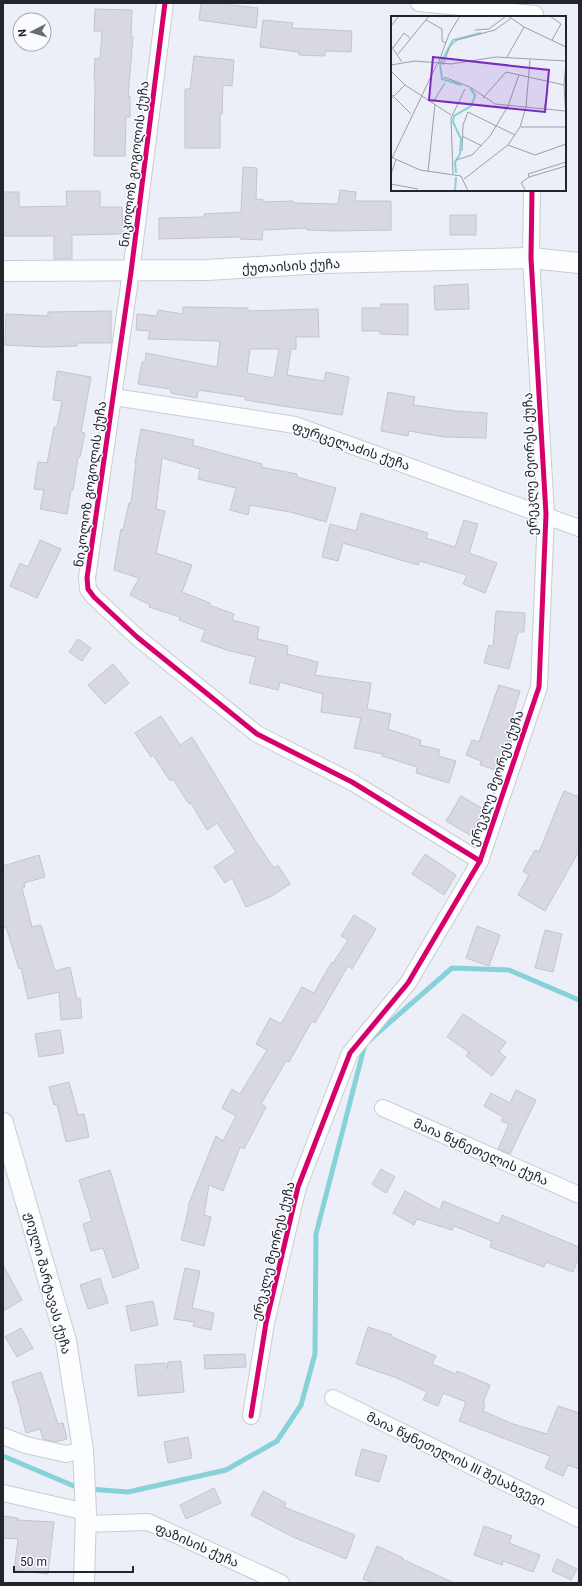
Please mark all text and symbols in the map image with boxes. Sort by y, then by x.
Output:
north arrow [12,12,52,52]
inset map [391,16,566,191]
text: N [16,28,29,38]
street label: ნიკოლოზ გოგოლის ქუჩა [116,80,153,248]
street label: ქუთაისის ქუჩა [242,256,340,276]
street label: ერეკლე მეორეს ქუჩა [520,392,541,536]
street label: ნიკოლოზ გოგოლის ქუჩა [71,400,110,568]
street label: ფურცელაძის ქუჩა [290,419,412,474]
street label: ერეკლე მეორეს ქუჩა [466,708,527,848]
street label: მაია წყნეთელის ქუჩა [411,1115,551,1189]
street label: ერეკლე მეორეს ქუჩა [248,1180,299,1322]
street label: ჟიული შარტავას ქუჩა [21,1210,74,1356]
street label: მაია წყნეთელის III შესახვევი [364,1409,548,1510]
street label: ფაზისის ქუჩა [153,1520,241,1570]
scale bar [14,1548,133,1574]
text: 50 m [20,1555,47,1569]

